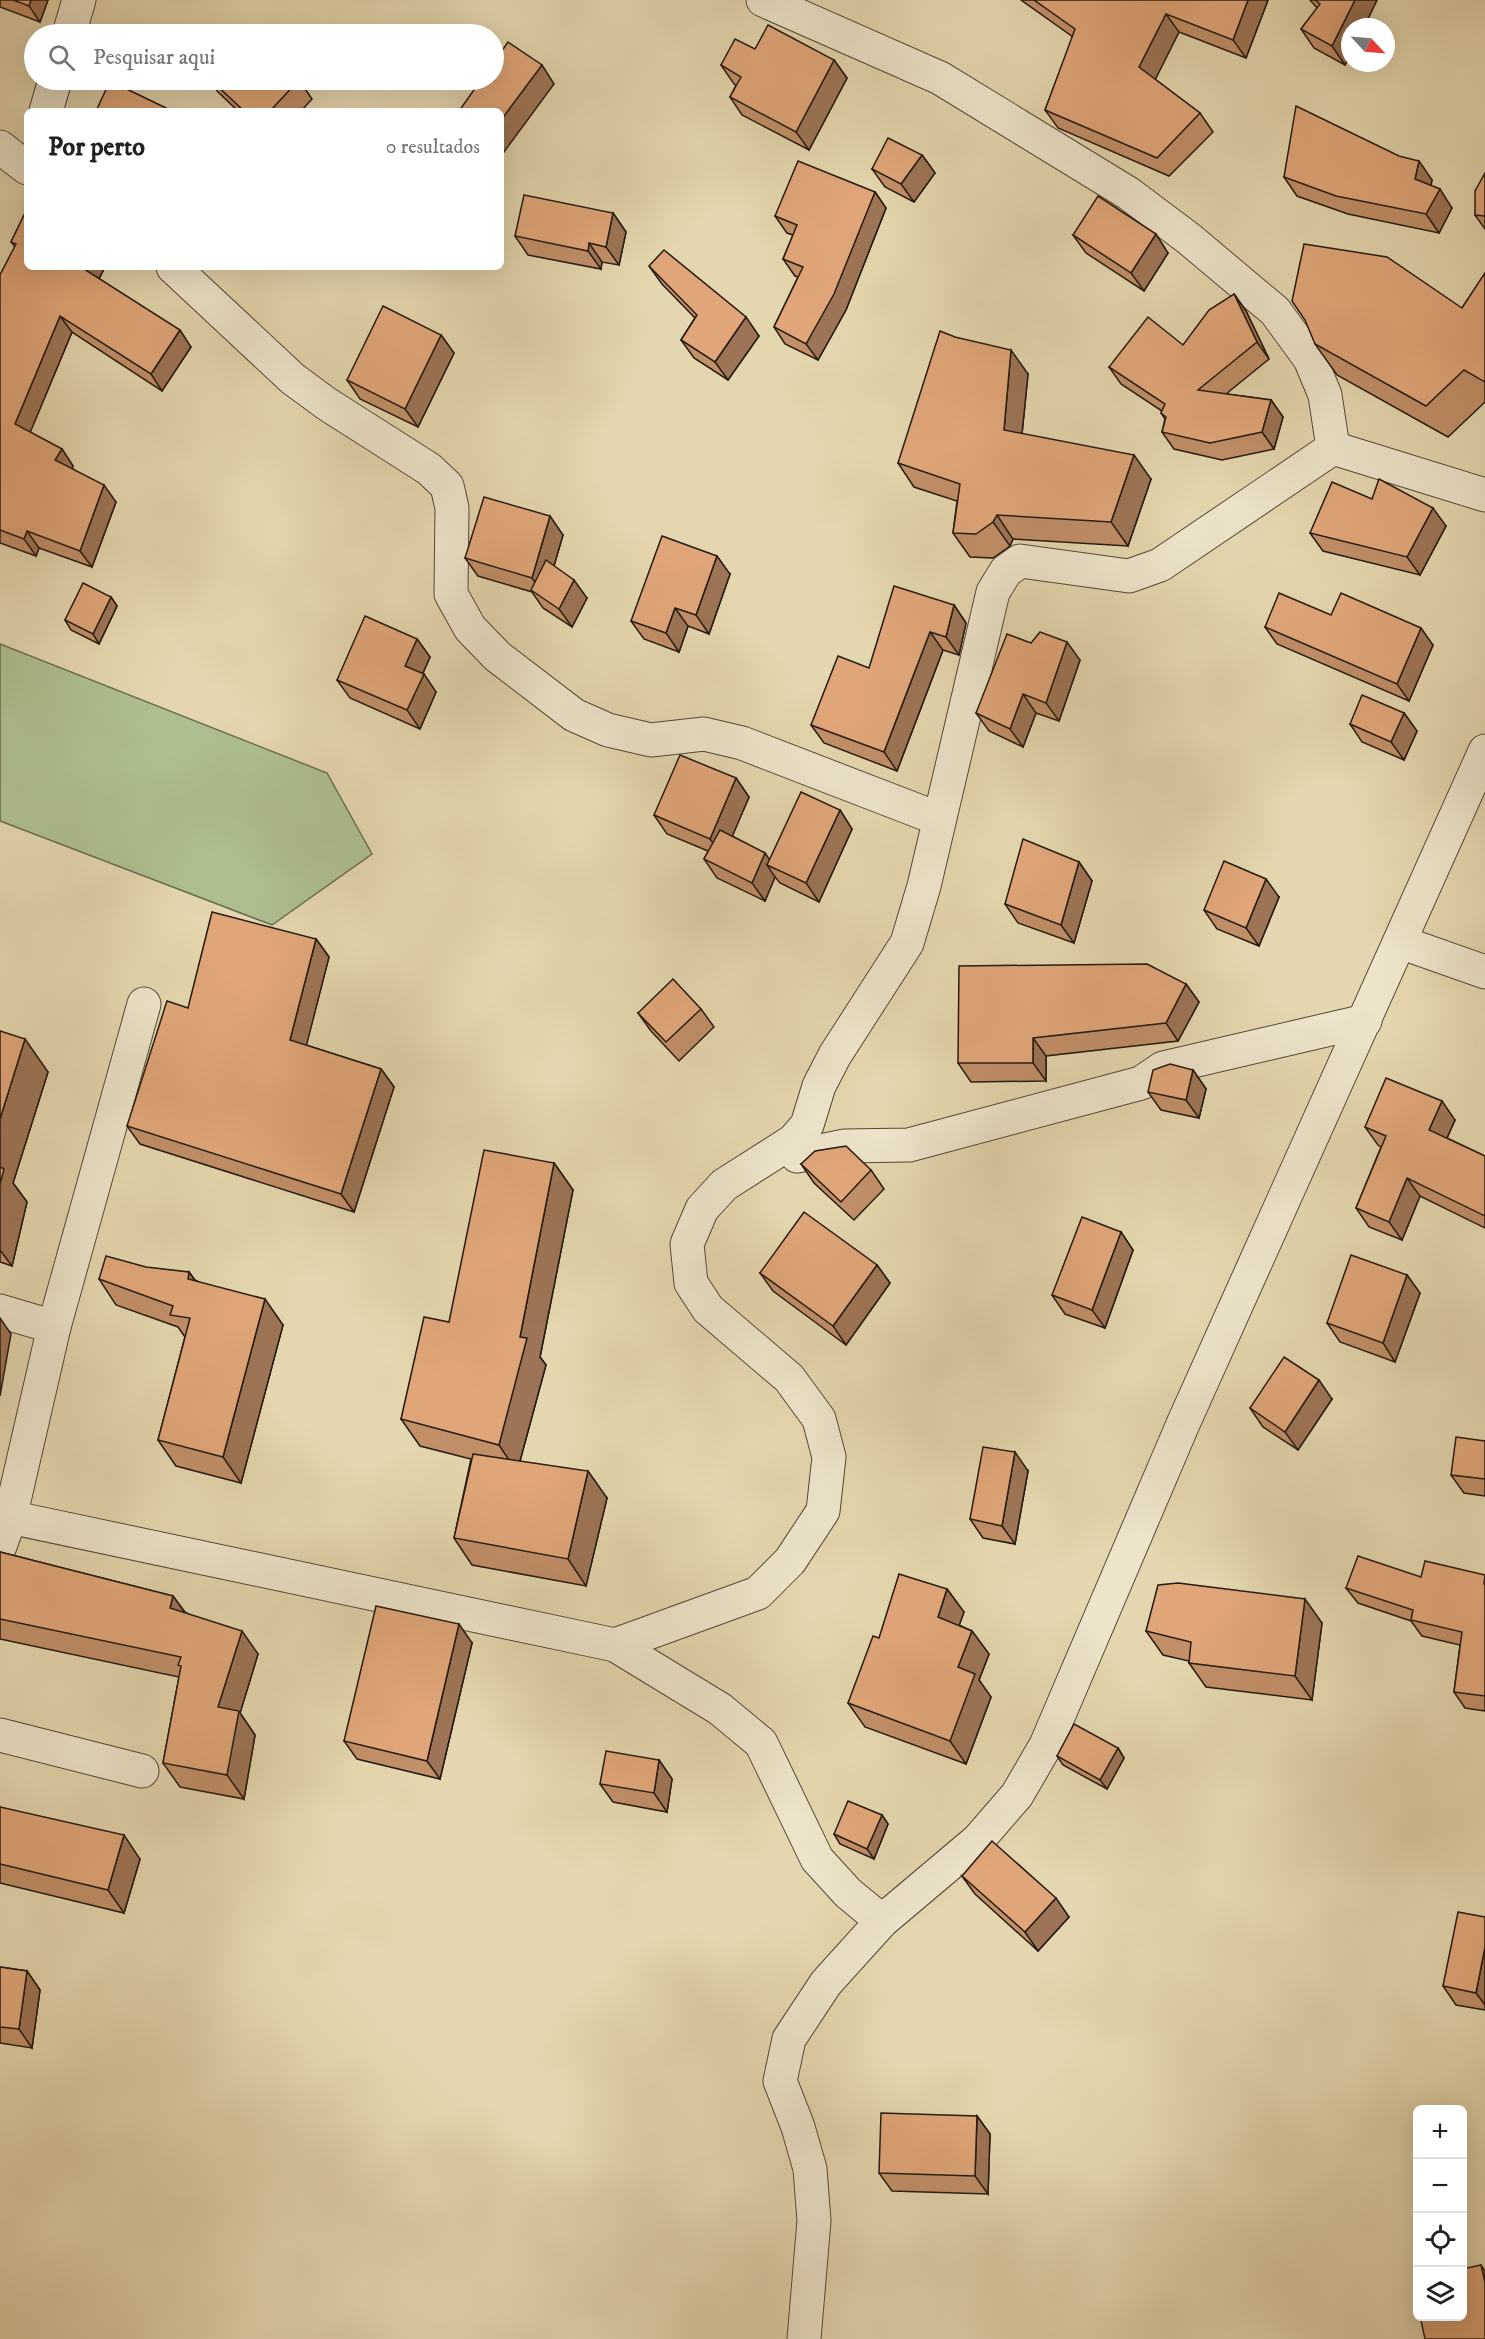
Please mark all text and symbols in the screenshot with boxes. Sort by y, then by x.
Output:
north arrow [1341,18,1395,72]
search box [24,24,504,90]
icon: search [45,41,78,74]
text: Pesquisar aqui [93,44,215,71]
text: Por perto [48,131,145,164]
text: 0 resultados [386,135,480,160]
map controls [1413,2105,1467,2321]
button: + [1413,2105,1467,2159]
button: − [1413,2159,1467,2213]
button: locate [1413,2213,1467,2267]
button: layers [1413,2267,1467,2321]

